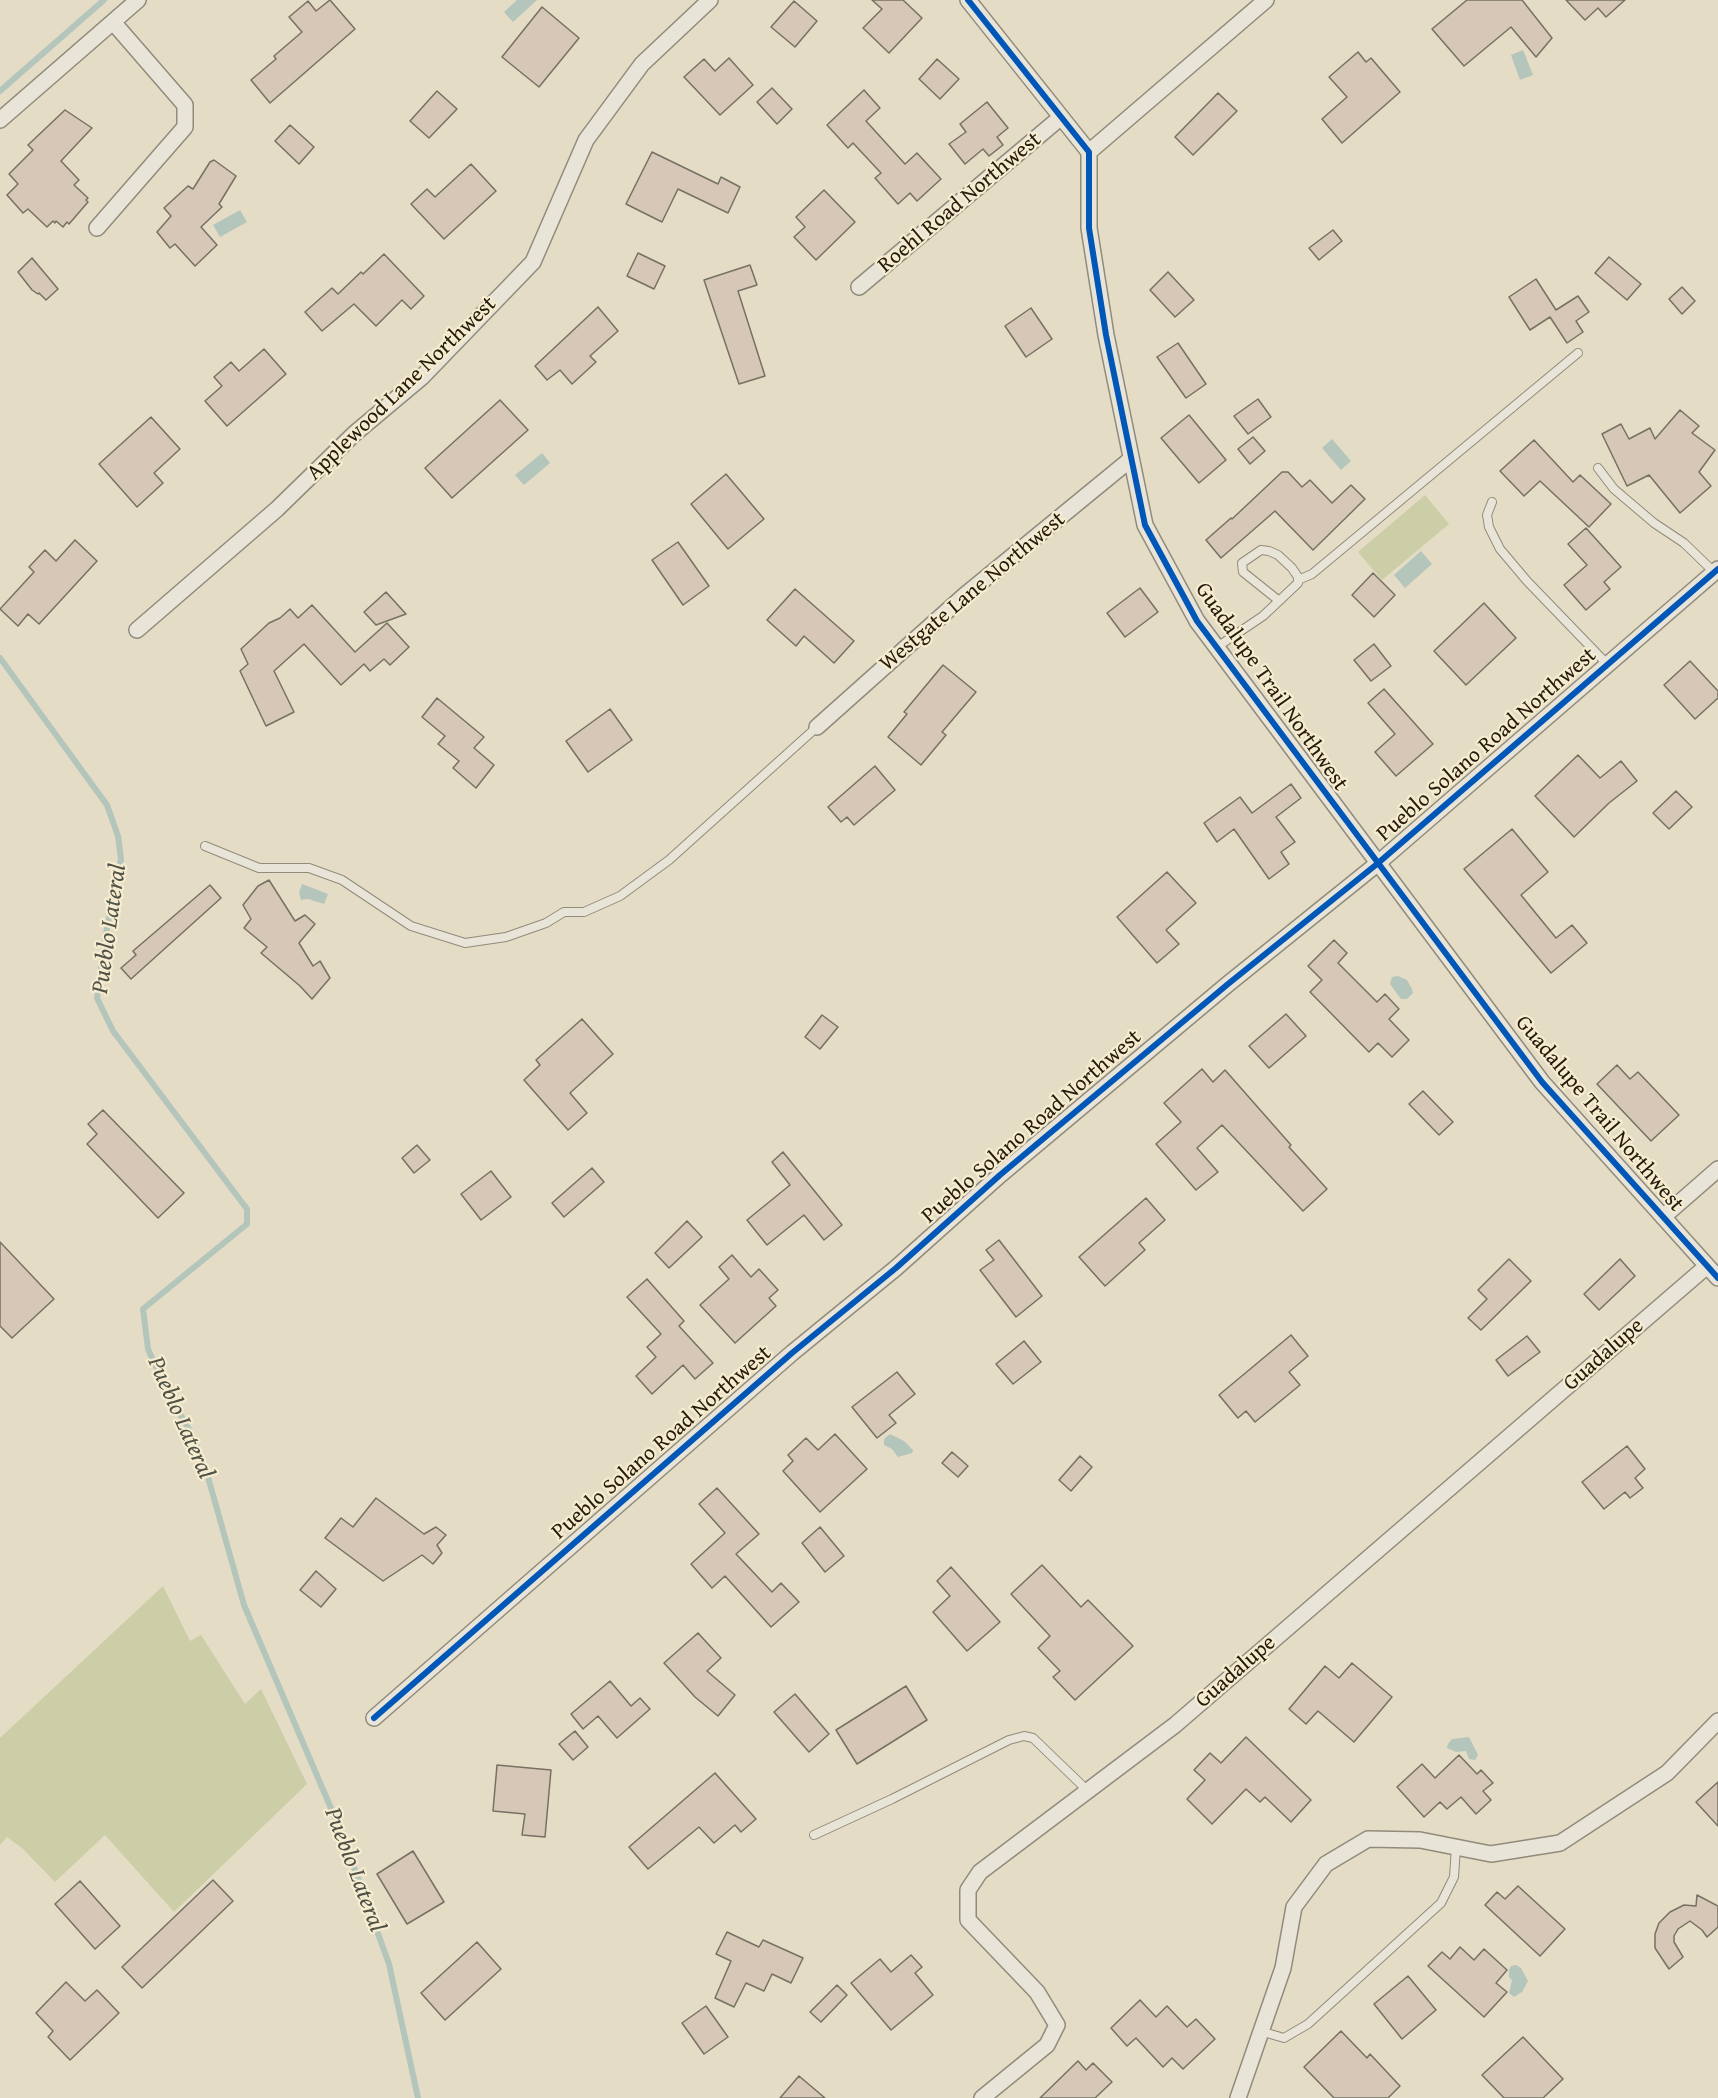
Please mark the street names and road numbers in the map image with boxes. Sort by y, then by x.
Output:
street label: Roehl Road Northwest [873,127,1047,279]
street label: Applewood Lane Northwest [302,292,502,486]
street label: Westgate Lane Northwest [875,507,1071,677]
street label: Guadalupe Trail Northwest [1189,578,1353,796]
street label: Pueblo Solano Road Northwest [1372,642,1602,848]
street label: Guadalupe Trail Northwest [1509,1010,1689,1218]
street label: Pueblo Solano Road Northwest [917,1024,1147,1230]
street label: Guadalupe [1558,1313,1650,1397]
street label: Pueblo Solano Road Northwest [547,1340,777,1546]
street label: Guadalupe [1190,1630,1282,1714]

